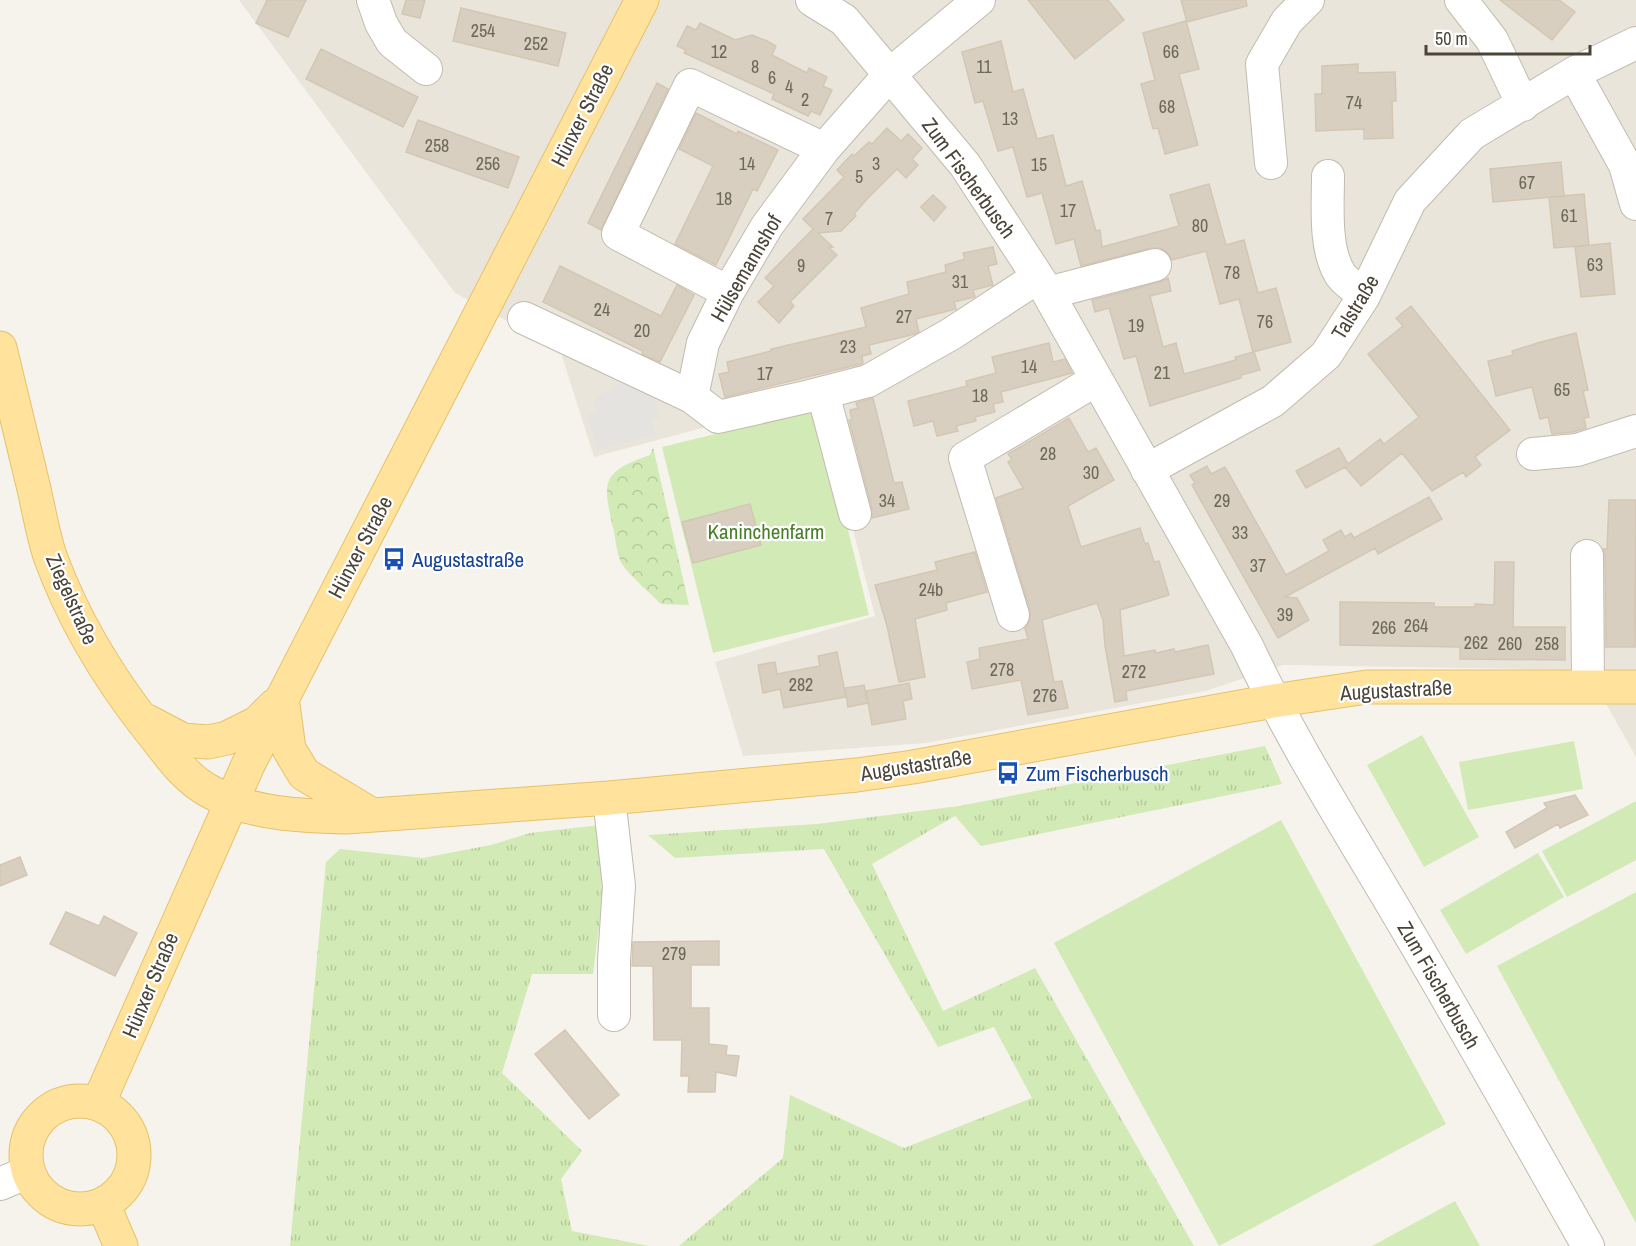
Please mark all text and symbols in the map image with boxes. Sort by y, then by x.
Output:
house number: 254 [471,18,495,43]
scale bar [1426,18,1590,56]
text: 50 m [1435,26,1468,51]
house number: 252 [524,31,548,56]
house number: 12 [711,39,727,64]
house number: 66 [1163,39,1179,64]
house number: 8 [751,54,759,79]
house number: 11 [976,54,992,79]
street label: Hünxer Straße [544,59,620,171]
house number: 6 [768,65,776,90]
house number: 4 [785,74,793,99]
house number: 2 [801,87,809,112]
house number: 74 [1346,90,1362,115]
house number: 68 [1159,94,1175,119]
house number: 13 [1002,106,1018,131]
street label: Zum Fischerbusch [915,112,1023,244]
house number: 258 [425,133,449,158]
house number: 256 [476,151,500,176]
house number: 14 [739,151,755,176]
house number: 3 [872,151,880,176]
house number: 15 [1031,152,1047,177]
house number: 5 [855,164,863,189]
house number: 67 [1519,170,1535,195]
house number: 18 [716,186,732,211]
house number: 17 [1060,198,1076,223]
house number: 61 [1561,203,1578,228]
house number: 7 [825,206,833,231]
street label: Hülsemannshof [704,209,789,327]
house number: 80 [1192,213,1208,238]
house number: 63 [1587,252,1603,277]
house number: 9 [797,253,805,278]
house number: 78 [1224,260,1240,285]
house number: 31 [952,269,969,294]
street label: Talstraße [1324,269,1386,345]
house number: 24 [594,297,610,322]
house number: 27 [896,304,912,329]
house number: 76 [1257,309,1273,334]
house number: 19 [1128,313,1144,338]
house number: 20 [634,318,650,343]
house number: 23 [840,334,856,359]
house number: 14 [1021,354,1037,379]
house number: 21 [1154,360,1171,385]
house number: 17 [757,361,773,386]
house number: 65 [1554,377,1570,402]
house number: 18 [972,383,988,408]
house number: 28 [1040,441,1056,466]
house number: 30 [1083,460,1099,485]
house number: 34 [879,488,895,513]
house number: 29 [1214,488,1230,513]
street label: Hünxer Straße [321,491,399,603]
park label: Kaninchenfarm [708,517,824,546]
house number: 33 [1232,520,1248,545]
place label: Augustastraße [411,545,524,574]
bus stop icon: Augustastraße [381,546,407,572]
street label: Ziegelstraße [39,549,105,649]
house number: 37 [1250,553,1266,578]
house number: 24b [919,577,943,602]
house number: 39 [1277,602,1293,627]
house number: 264 [1404,613,1428,638]
house number: 266 [1372,615,1396,640]
house number: 262 [1464,630,1488,655]
house number: 260 [1498,631,1522,656]
house number: 258 [1535,631,1559,656]
house number: 278 [990,657,1014,682]
house number: 272 [1122,659,1146,684]
house number: 282 [789,672,813,697]
street label: Augustastraße [1338,673,1453,707]
house number: 276 [1033,683,1057,708]
street label: Augustastraße [857,742,974,788]
place label: Zum Fischerbusch [1026,759,1169,788]
bus stop icon: Zum Fischerbusch [995,760,1021,786]
street label: Zum Fischerbusch [1391,916,1487,1054]
street label: Hünxer Straße [115,928,185,1042]
house number: 279 [662,941,686,966]

